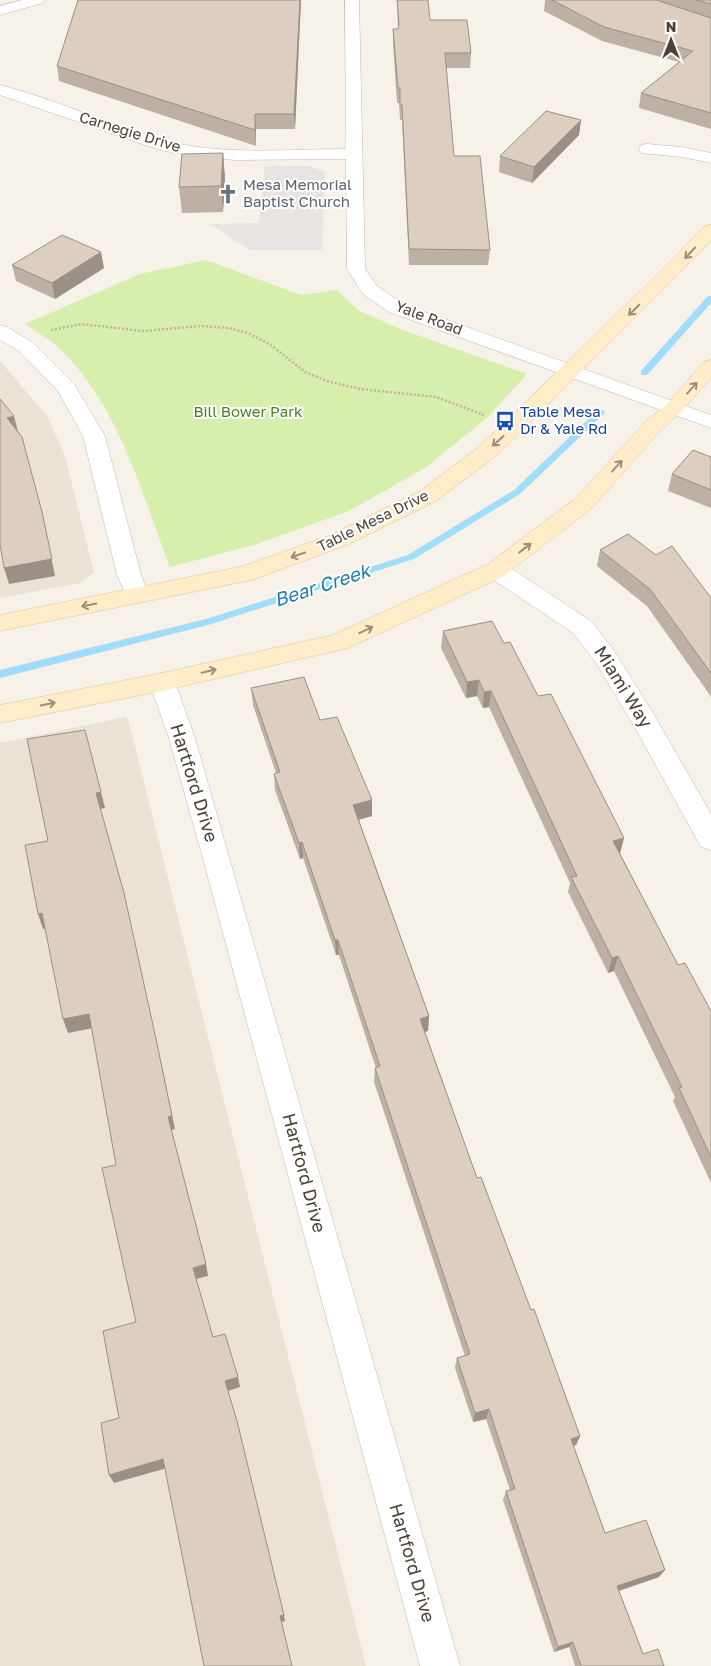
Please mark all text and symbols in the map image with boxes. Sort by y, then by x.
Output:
north arrow [646,15,696,65]
text: N [666,18,676,35]
street label: Carnegie Drive [77,107,184,155]
place label: Mesa Memorial Baptist Church [243,175,352,210]
church icon: Mesa Memorial Baptist Church [217,183,239,205]
one-way arrow [684,246,696,259]
street label: Yale Road [393,296,466,338]
one-way arrow [628,303,640,315]
one-way arrow [686,381,698,394]
park label: Bill Bower Park [193,402,303,420]
place label: Table Mesa Dr & Yale Rd [520,402,607,437]
bus stop icon: Table Mesa Dr & Yale Rd [494,410,516,432]
one-way arrow [492,435,505,447]
one-way arrow [611,460,622,473]
street label: Table Mesa Drive [314,485,431,555]
one-way arrow [518,542,531,553]
one-way arrow [291,551,306,560]
water label: Bear Creek [271,558,375,611]
one-way arrow [82,600,98,610]
one-way arrow [358,624,373,634]
street label: Miami Way [590,642,658,731]
one-way arrow [201,666,217,675]
one-way arrow [39,699,55,709]
street label: Hartford Drive [167,721,223,845]
street label: Hartford Drive [278,1111,331,1235]
street label: Hartford Drive [385,1501,440,1625]

